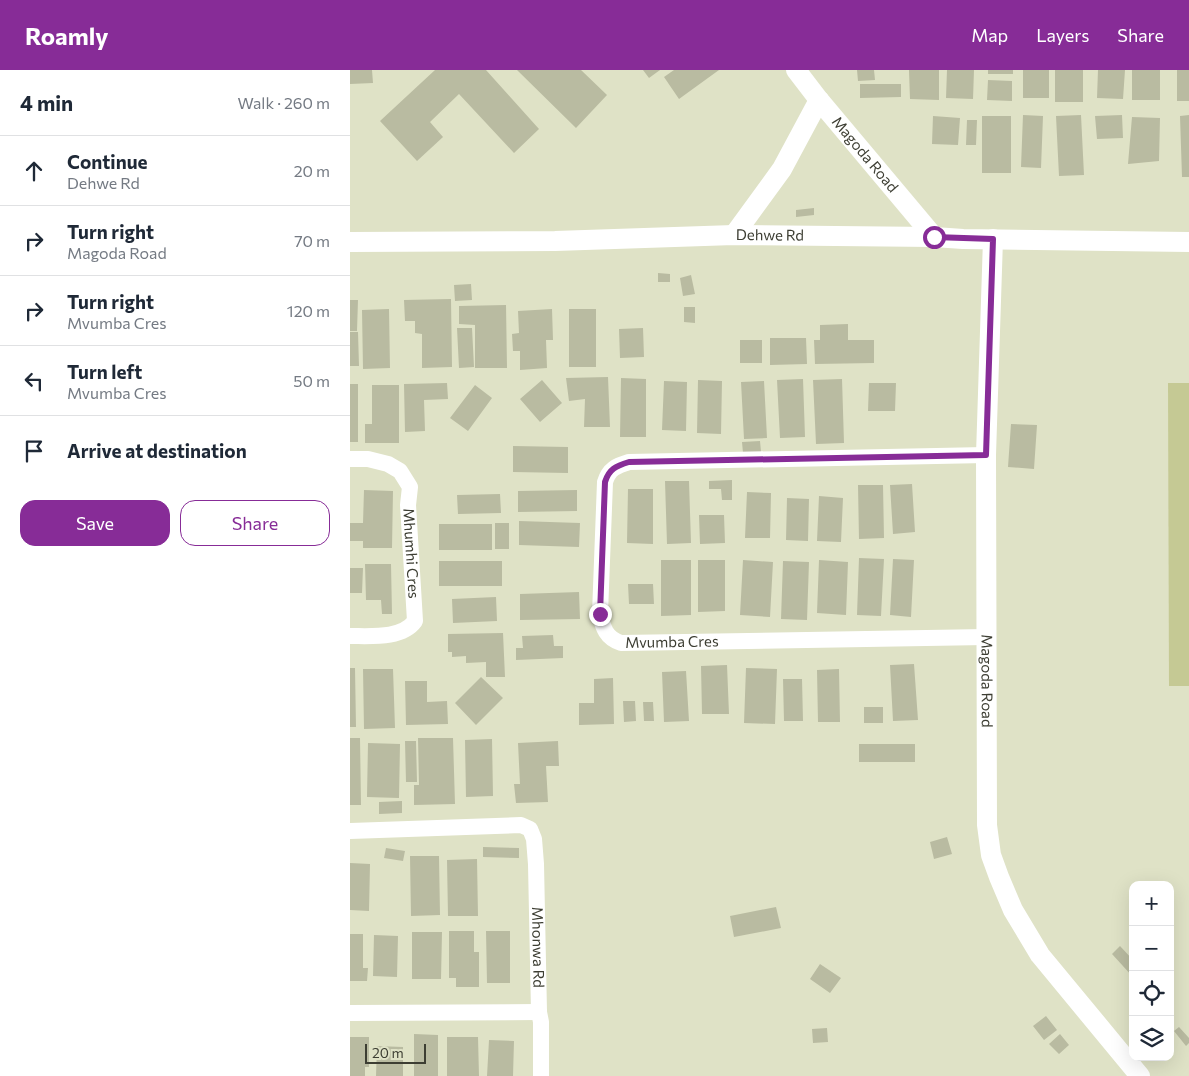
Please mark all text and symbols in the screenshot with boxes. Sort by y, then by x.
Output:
text: Roamly [25,21,108,50]
text: Map [971,24,1008,46]
text: Layers [1036,24,1089,46]
text: Share [1117,24,1164,46]
text: 4 min [20,90,73,115]
text: Walk · 260 m [238,93,330,112]
street label: Magoda Road [829,112,902,195]
text: Continue [67,150,147,173]
icon: ahead [20,157,48,185]
text: 20 m [294,161,330,180]
text: Dehwe Rd [67,173,140,192]
text: Turn right [67,220,154,243]
street label: Dehwe Rd [736,225,804,244]
route start [923,226,946,249]
icon: right [20,227,48,255]
text: 70 m [294,231,330,250]
text: Magoda Road [67,243,167,262]
text: Turn right [67,290,154,313]
icon: right [20,297,48,325]
text: 120 m [287,301,330,320]
text: Mvumba Cres [67,313,167,332]
text: Turn left [67,360,142,383]
icon: left [20,367,48,395]
text: 50 m [293,371,330,390]
text: Mvumba Cres [67,383,167,402]
icon: arrive [20,437,48,465]
text: Arrive at destination [67,439,247,462]
button: Save [20,500,170,546]
button: Share [180,500,330,546]
street label: Mhumhi Cres [400,508,424,599]
route end [589,603,612,626]
street label: Mvumba Cres [625,631,719,651]
street label: Magoda Road [978,634,997,728]
map controls [1129,881,1174,1061]
button: + [1129,881,1174,926]
street label: Mhonwa Rd [529,906,549,988]
button: − [1129,926,1174,971]
button: locate [1129,971,1174,1016]
button: layers [1129,1016,1174,1061]
scale bar [365,1041,426,1064]
text: 20 m [372,1044,404,1061]

